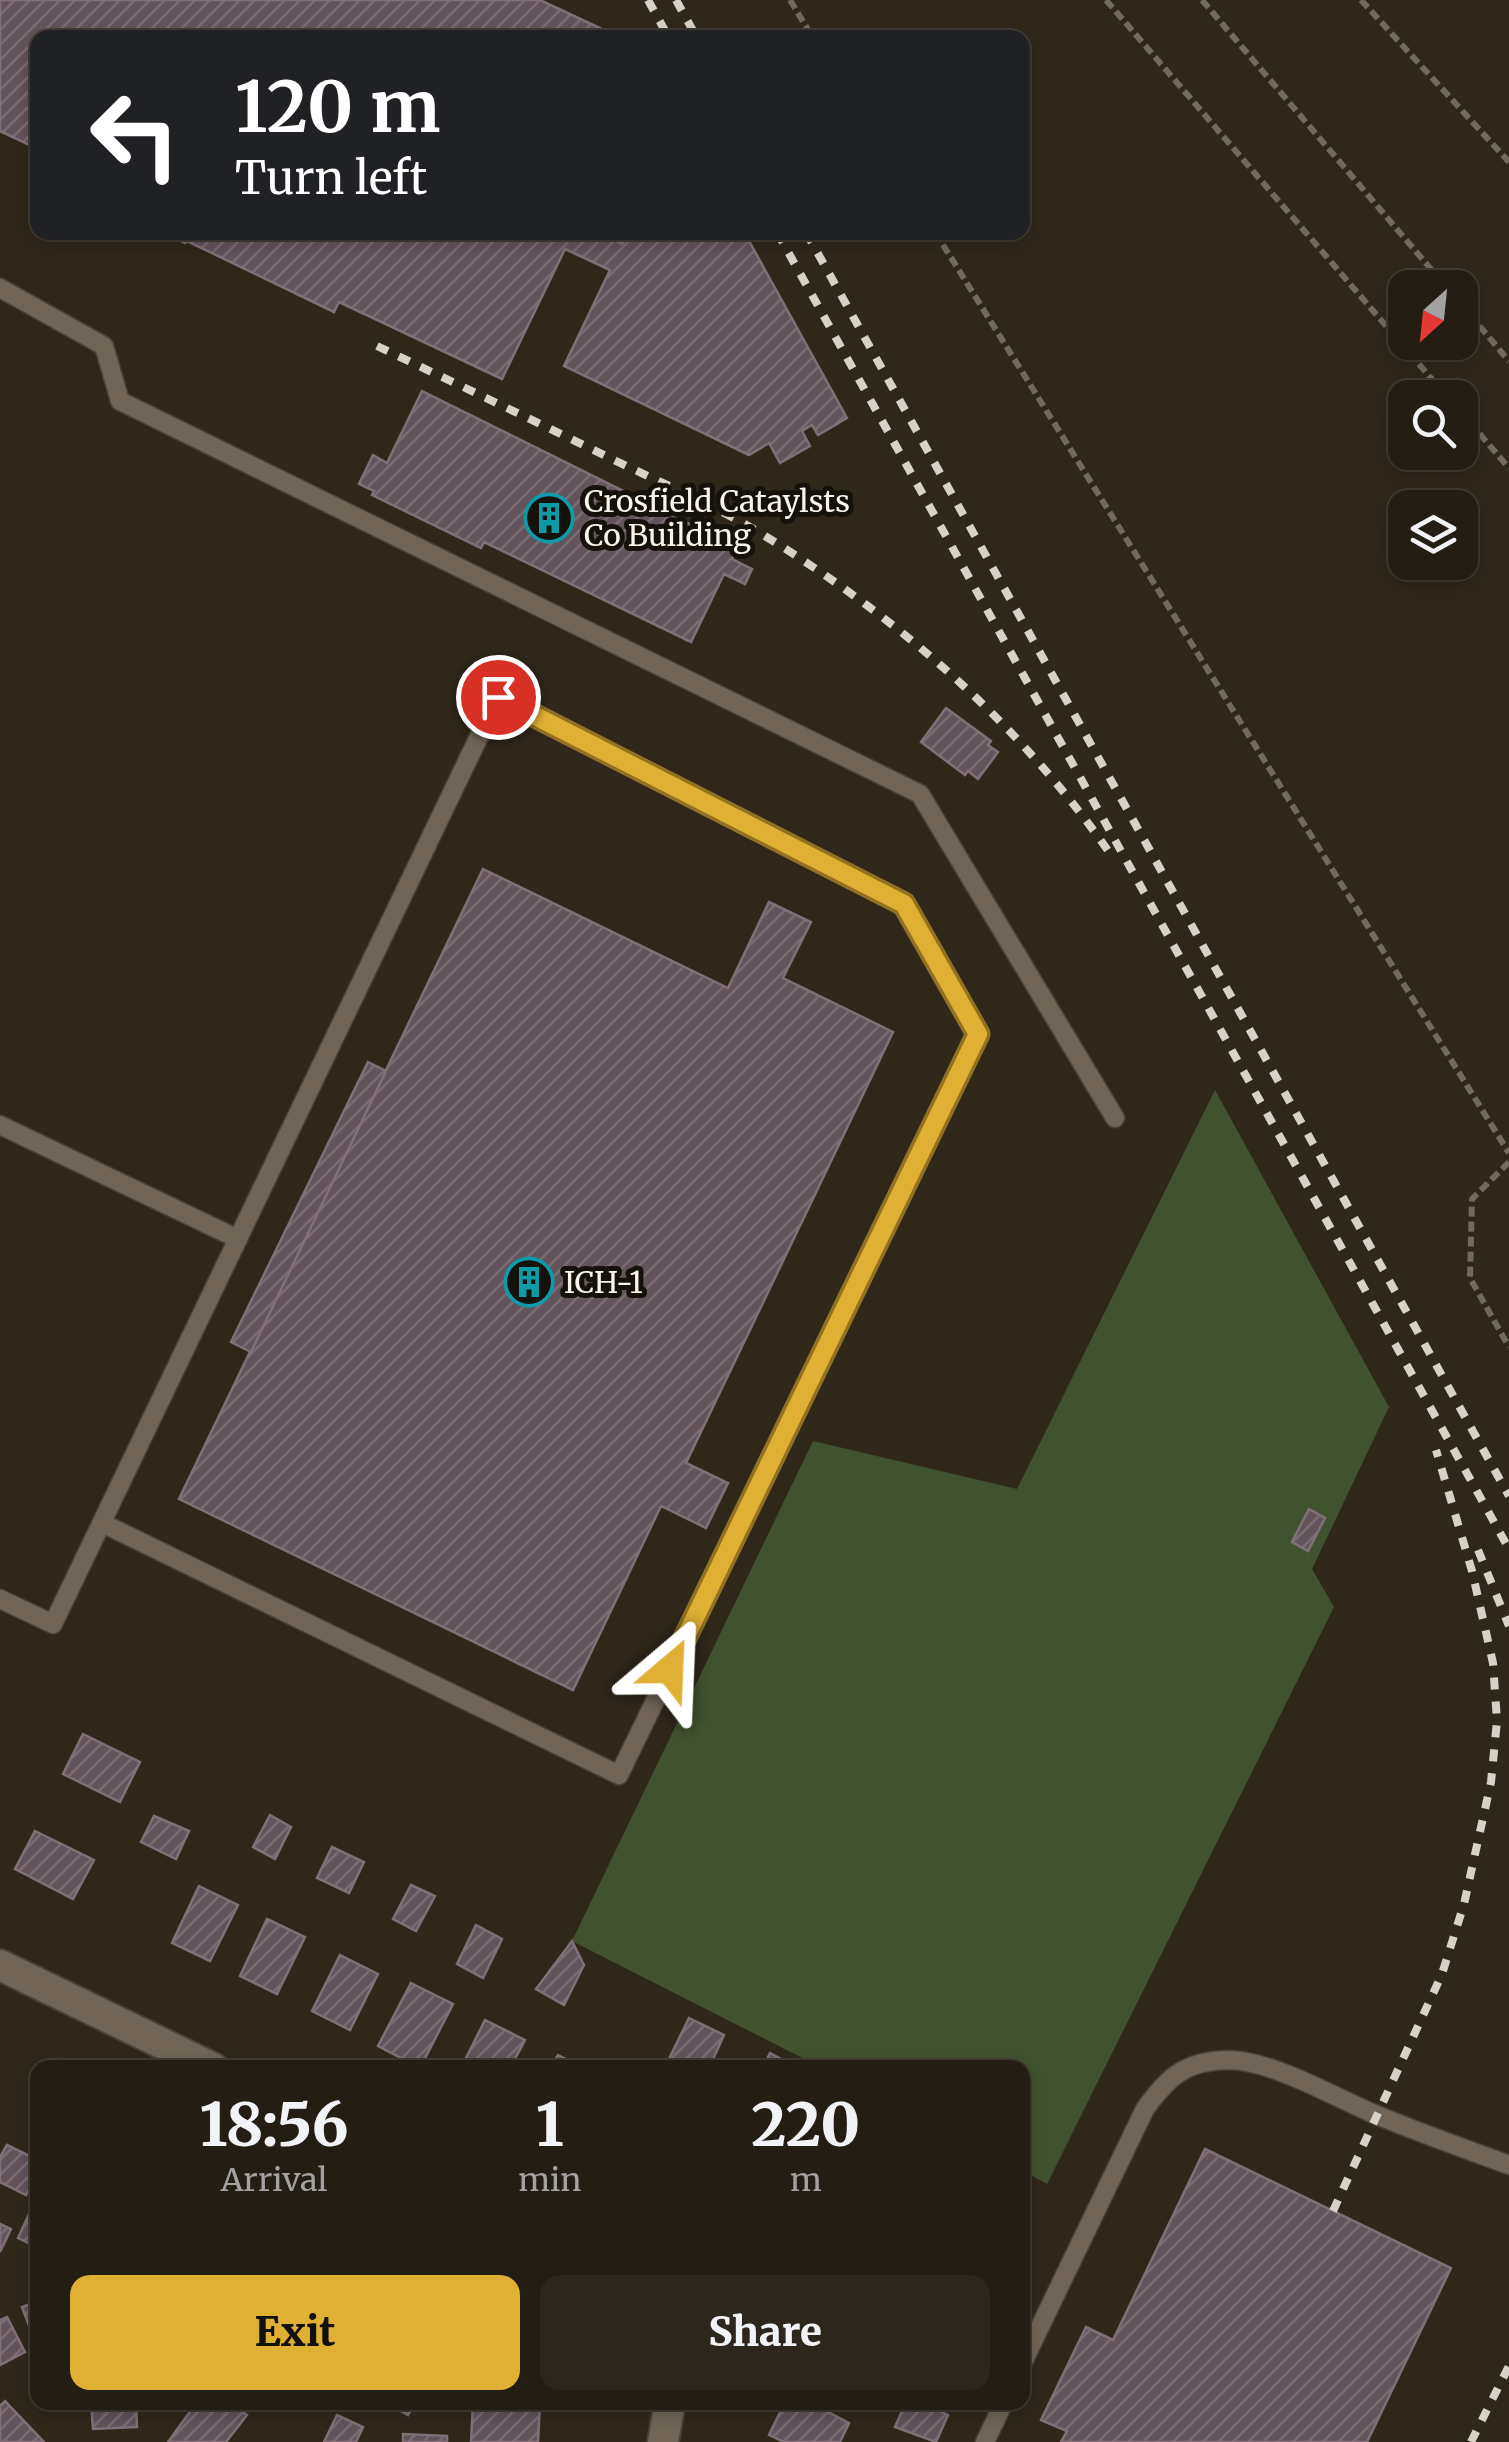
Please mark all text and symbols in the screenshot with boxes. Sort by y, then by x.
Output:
text: 120 m [235,63,440,151]
icon: left [70,70,200,200]
text: Turn left [235,150,427,206]
north arrow [1388,270,1478,360]
map controls [1388,270,1478,580]
button: search [1388,380,1478,470]
place label: Crosfield Cataylsts Co Building [584,482,850,554]
button: layers [1388,490,1478,580]
building icon: Crosfield Cataylsts Co Building [523,492,575,544]
pin [456,655,541,740]
icon: arrive [471,670,526,725]
building icon: ICH-1 [503,1256,555,1308]
place label: ICH-1 [564,1263,643,1301]
position arrow [618,1617,722,1721]
text: 18:56 [200,2087,349,2162]
text: 1 [536,2087,564,2162]
text: 220 [751,2087,860,2162]
text: Arrival [221,2160,328,2200]
text: min [518,2160,582,2200]
text: m [790,2160,822,2200]
button: Exit [70,2275,520,2390]
button: Share [540,2275,990,2390]

